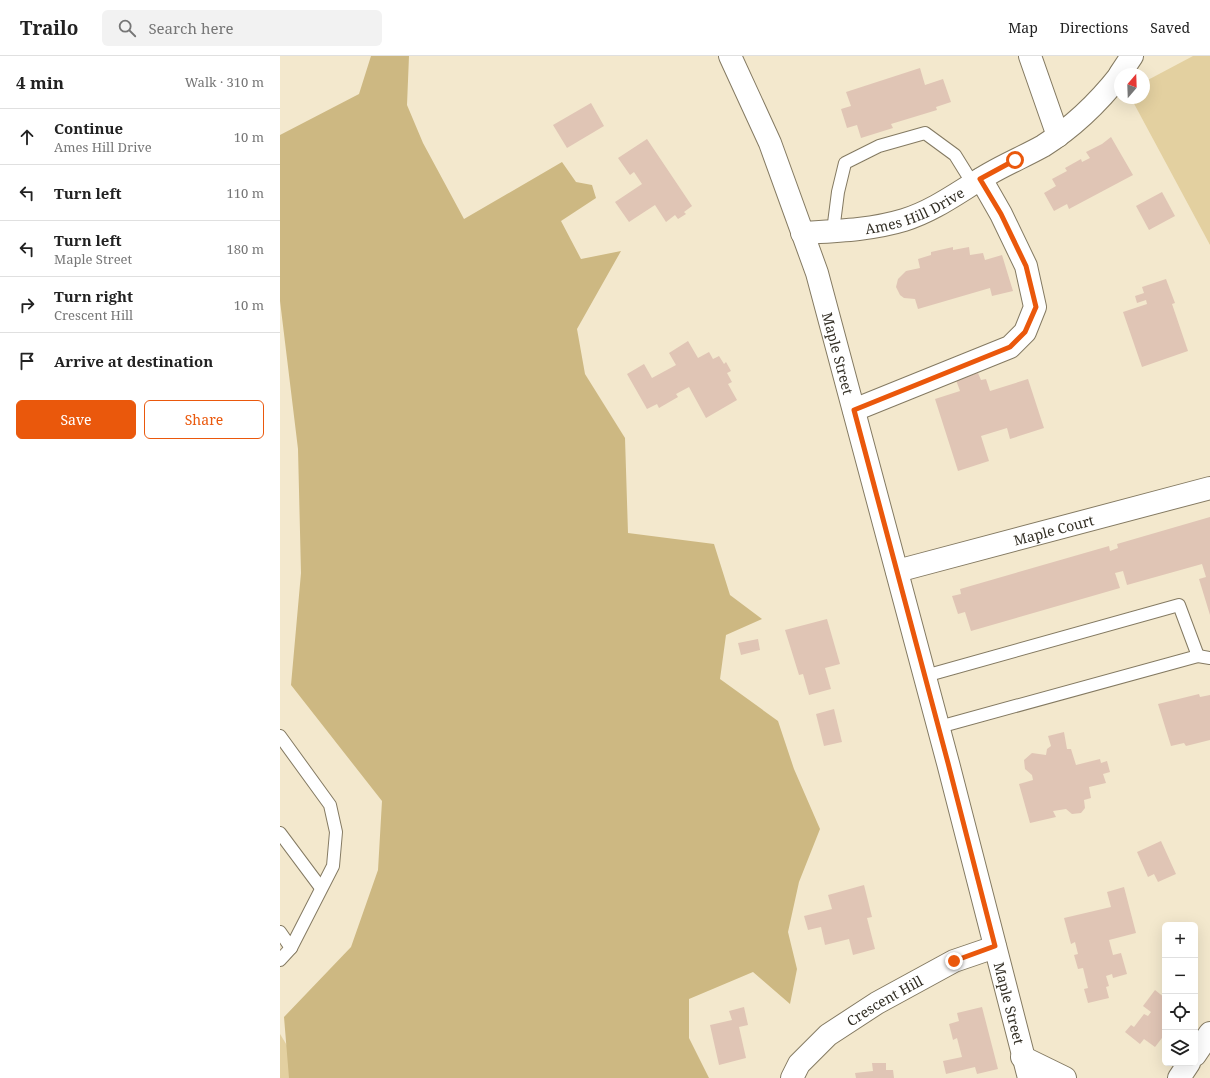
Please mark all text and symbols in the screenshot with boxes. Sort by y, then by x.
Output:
search box [102,10,382,46]
text: Trailo [20,15,78,41]
icon: search [116,17,138,39]
text: Search here [148,18,234,38]
text: Map [1008,18,1038,37]
text: Directions [1060,18,1128,37]
text: Saved [1150,18,1190,37]
north arrow [1114,68,1150,104]
text: 4 min [16,71,64,94]
text: Walk · 310 m [185,73,264,91]
text: Continue [54,118,123,138]
icon: ahead [16,126,38,148]
text: 10 m [234,128,264,146]
text: Ames Hill Drive [54,138,152,156]
route start [1006,151,1024,169]
icon: left [16,182,38,204]
street label: Ames Hill Drive [864,182,967,238]
text: Turn left [54,183,122,203]
text: 110 m [227,184,264,202]
text: Turn left [54,230,122,250]
icon: left [16,238,38,260]
text: 180 m [227,240,264,258]
text: Maple Street [54,250,132,268]
text: Turn right [54,286,133,306]
icon: right [16,294,38,316]
text: 10 m [234,296,264,314]
text: Crescent Hill [54,306,133,324]
street label: Maple Street [818,310,859,396]
icon: arrive [16,350,38,372]
text: Arrive at destination [54,351,213,371]
button: Save [16,400,136,439]
button: Share [144,400,264,439]
street label: Maple Court [1011,510,1096,549]
map controls [1162,922,1198,1066]
button: + [1162,922,1198,958]
route end [945,952,963,970]
button: − [1162,958,1198,994]
street label: Maple Street [990,960,1029,1046]
street label: Crescent Hill [843,970,926,1030]
button: locate [1162,994,1198,1030]
button: layers [1162,1030,1198,1066]

